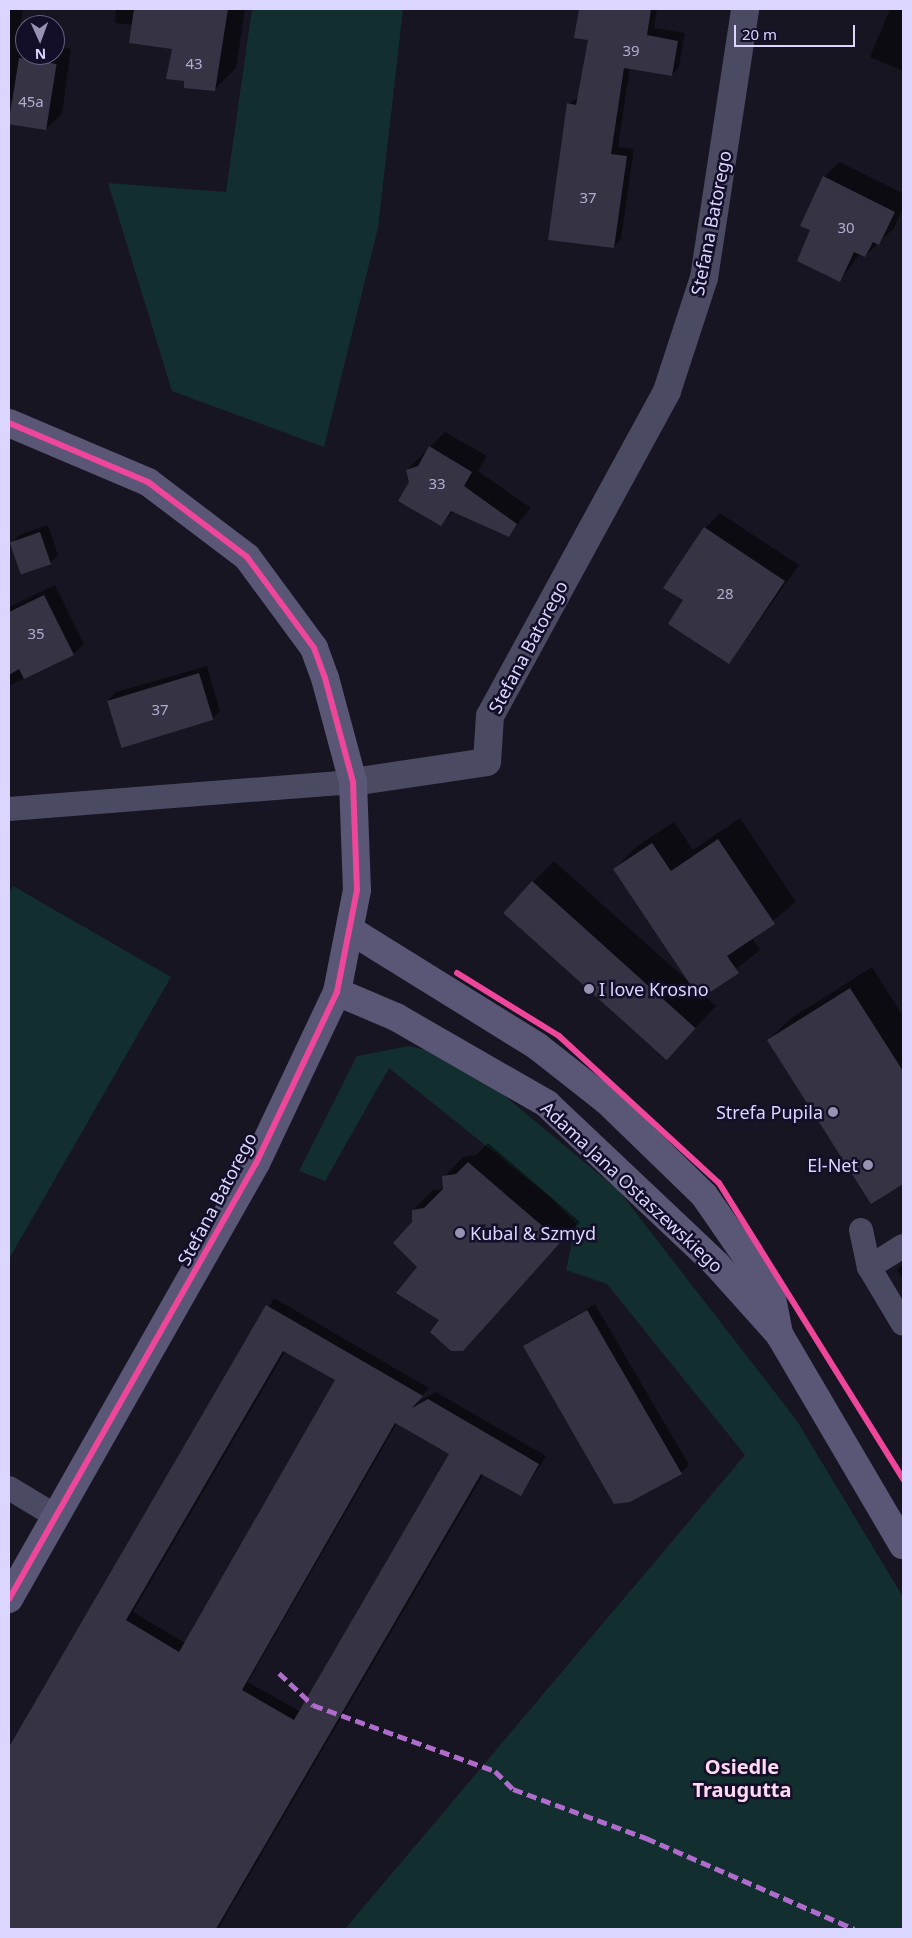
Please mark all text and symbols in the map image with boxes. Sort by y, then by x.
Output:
north arrow [15,15,65,65]
scale bar [737,15,858,47]
text: 20 m [742,24,777,44]
house number: 39 [622,42,640,60]
text: N [34,45,47,64]
house number: 43 [185,55,203,73]
house number: 45a [18,93,44,111]
street label: Stefana Batorego [686,149,736,297]
house number: 37 [579,189,597,207]
house number: 30 [837,219,855,237]
house number: 33 [428,475,446,493]
street label: Stefana Batorego [484,577,572,717]
house number: 28 [716,585,734,603]
house number: 35 [27,625,45,643]
house number: 37 [151,701,169,719]
place label: I love Krosno [599,978,709,1000]
marker: I love Krosno [583,983,595,995]
street label: Adama Jana Ostaszewskiego [537,1097,727,1277]
place label: Strefa Pupila [716,1101,823,1123]
marker: Strefa Pupila [827,1106,839,1118]
street label: Stefana Batorego [173,1129,261,1269]
place label: El-Net [807,1154,858,1176]
marker: El-Net [862,1159,874,1171]
place label: Kubal & Szmyd [470,1222,596,1244]
marker: Kubal & Szmyd [454,1227,466,1239]
district label: Osiedle Traugutta [692,1755,792,1802]

